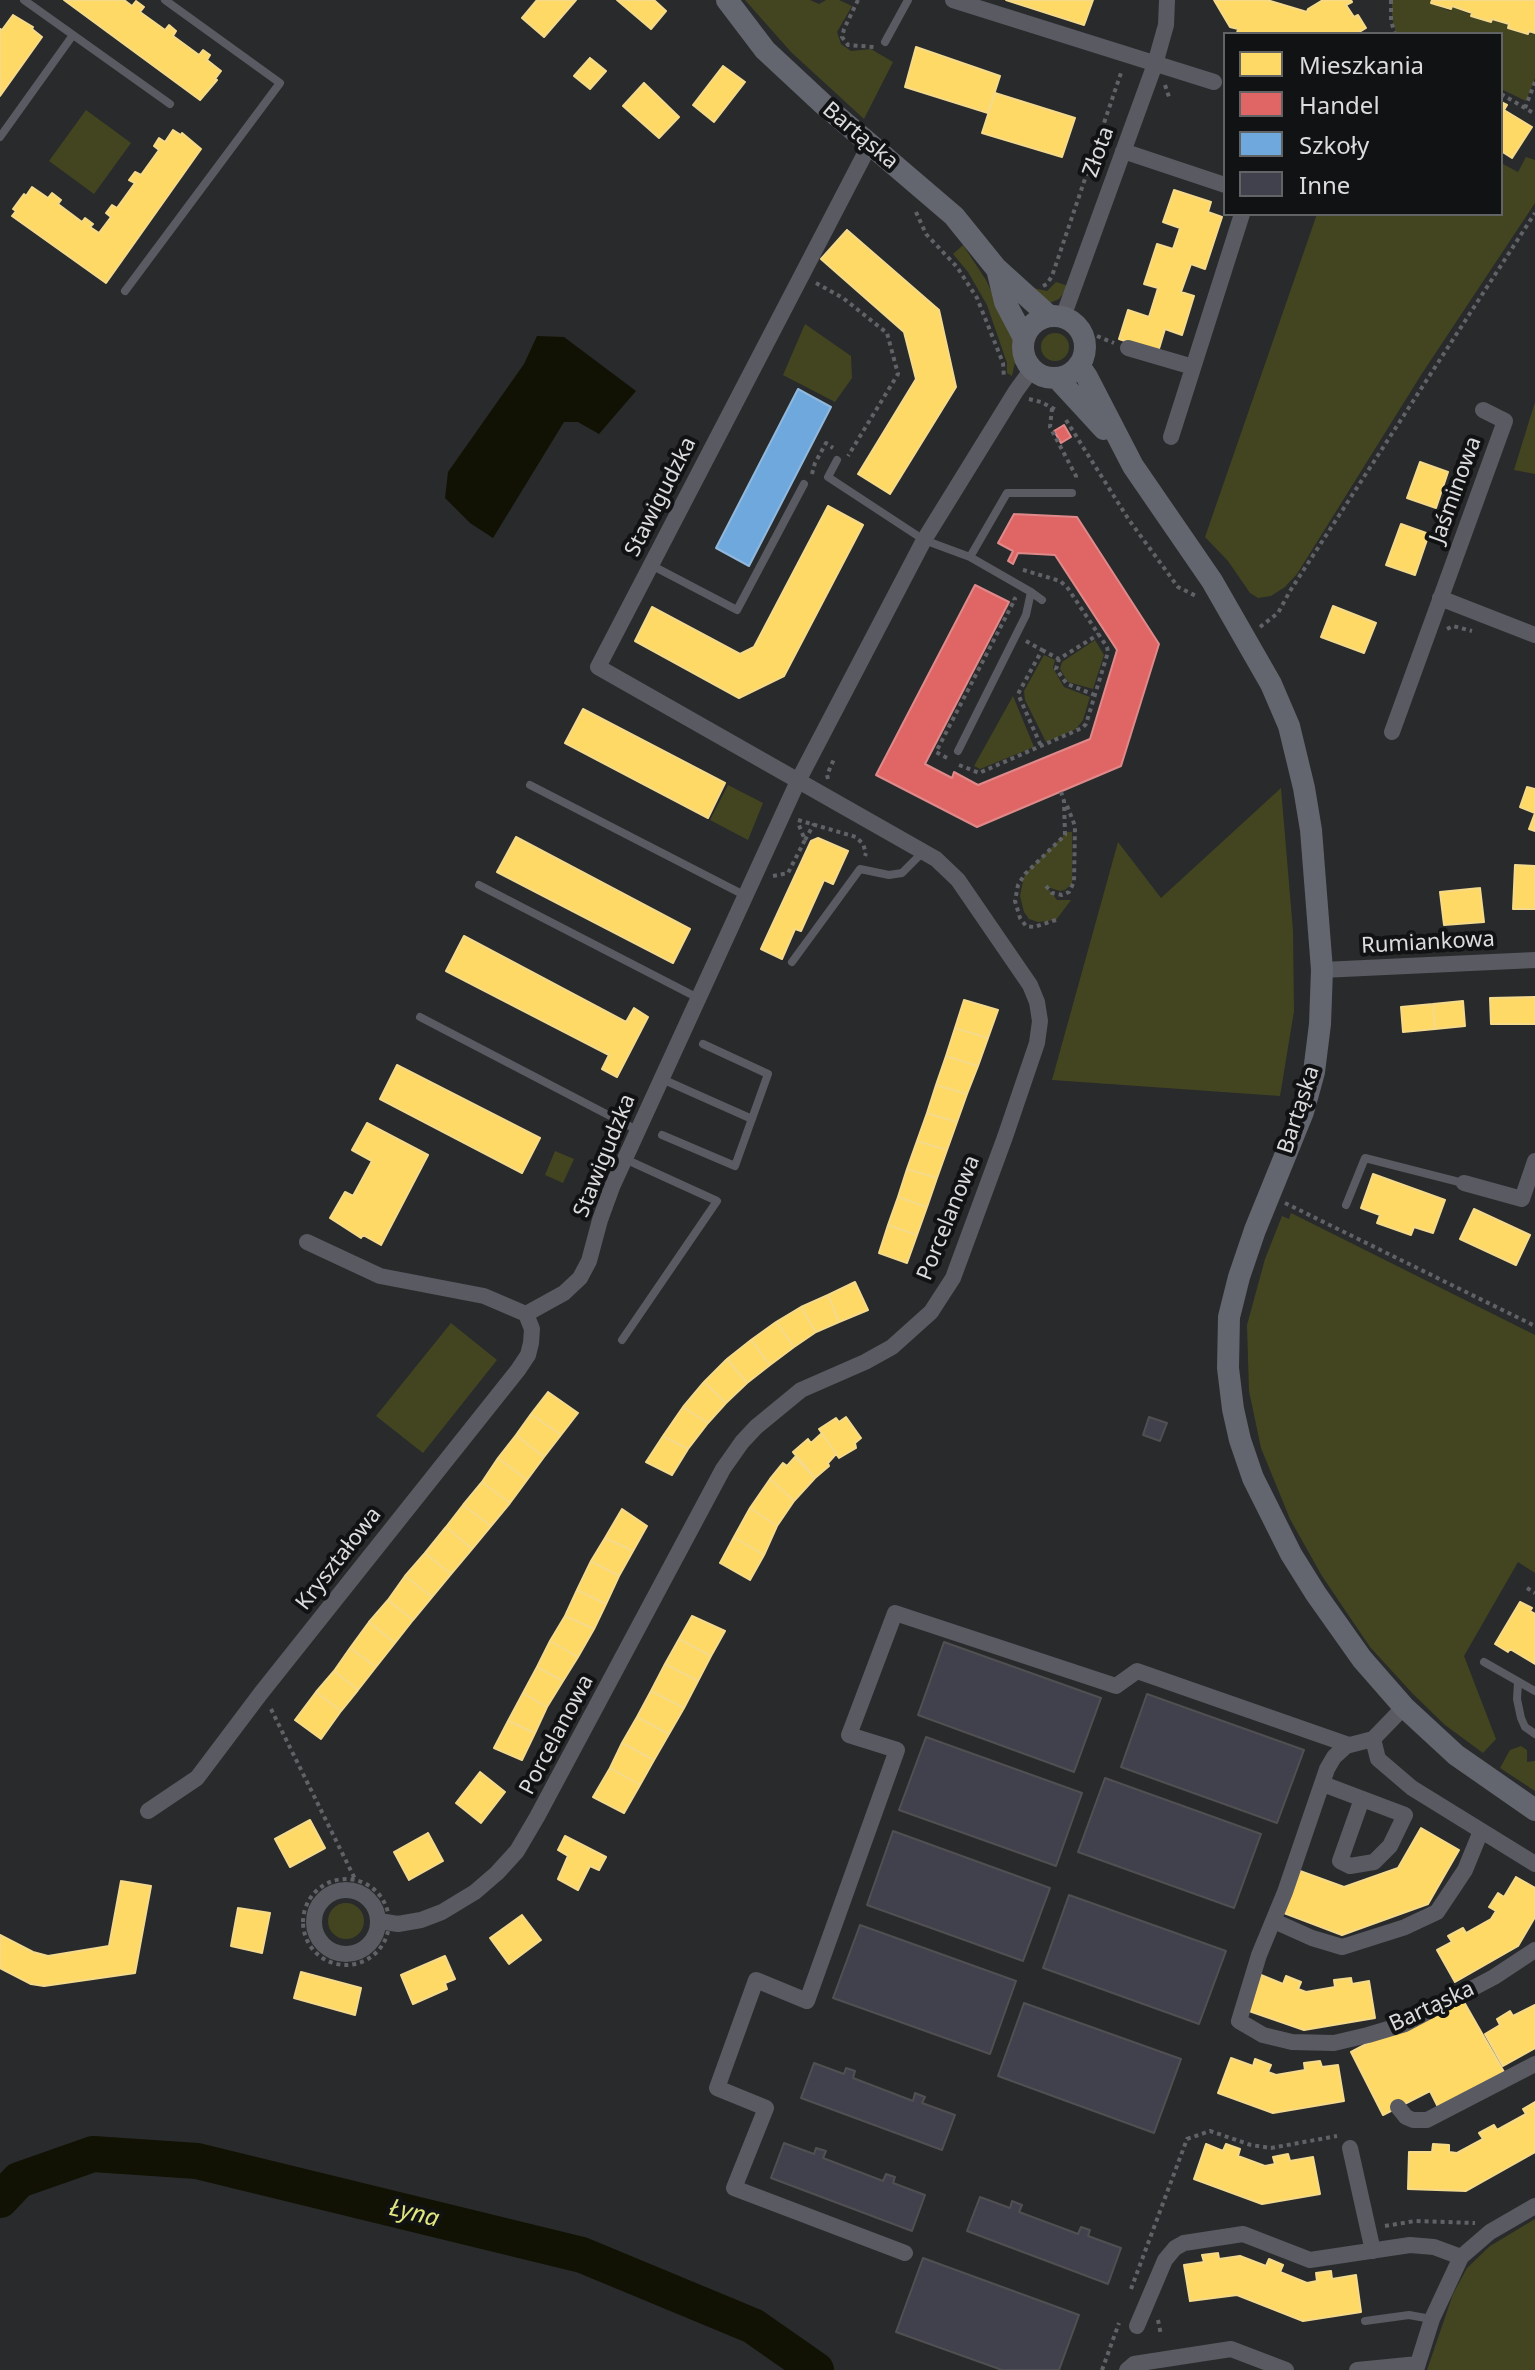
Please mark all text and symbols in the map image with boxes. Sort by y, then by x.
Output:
legend [1223,32,1503,216]
text: Mieszkania [1299,48,1424,81]
text: Handel [1299,88,1380,121]
street label: Bartąska [817,97,903,175]
street label: Złota [1078,123,1120,181]
text: Szkoły [1299,128,1369,161]
text: Inne [1299,168,1350,201]
street label: Stawigudzka [620,433,702,561]
street label: Jaśminowa [1425,433,1487,547]
street label: Rumiankowa [1361,926,1495,960]
street label: Bartąska [1272,1063,1326,1157]
street label: Stawigudzka [568,1091,642,1221]
street label: Porcelanowa [912,1152,986,1284]
street label: Kryształowa [291,1502,387,1616]
street label: Porcelanowa [514,1670,600,1800]
street label: Bartąska [1385,1976,1479,2038]
water label: Łyna [386,2194,442,2234]

